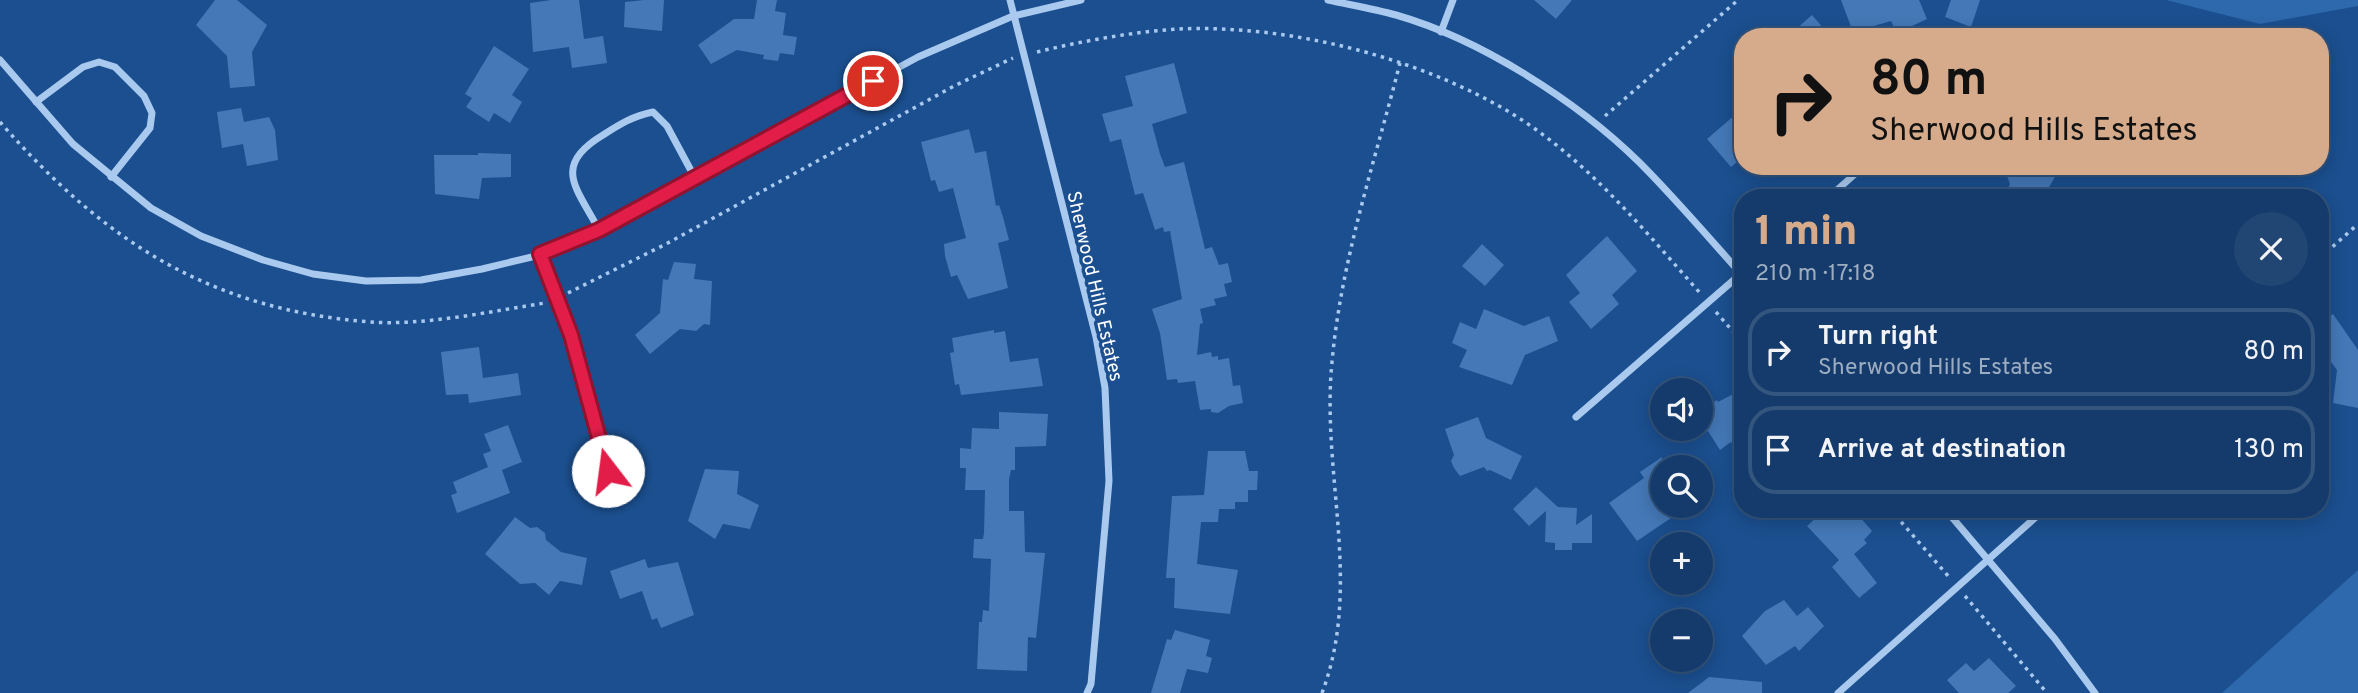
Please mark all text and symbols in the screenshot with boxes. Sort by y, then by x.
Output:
pin [843,51,903,111]
text: 80 m [1870,51,1987,113]
icon: right [1755,56,1846,147]
icon: arrive [854,62,892,100]
text: Sherwood Hills Estates [1870,112,2197,152]
street label: Sherwood Hills Estates [1060,189,1128,384]
text: 1 min [1755,207,1858,260]
button: close [2234,212,2308,286]
text: 210 m · 17:18 [1755,260,1876,289]
text: Turn right [1818,321,1938,354]
icon: right [1759,333,1797,371]
text: 80 m [2244,336,2304,369]
text: Sherwood Hills Estates [1818,354,2053,383]
map controls [1650,378,1713,672]
button: sound [1650,378,1713,441]
icon: arrive [1759,431,1797,469]
position arrow [571,434,645,508]
text: Arrive at destination [1818,434,2066,467]
text: 130 m [2234,434,2304,467]
button: search [1650,455,1713,518]
button: + [1650,532,1713,595]
button: − [1650,609,1713,672]

